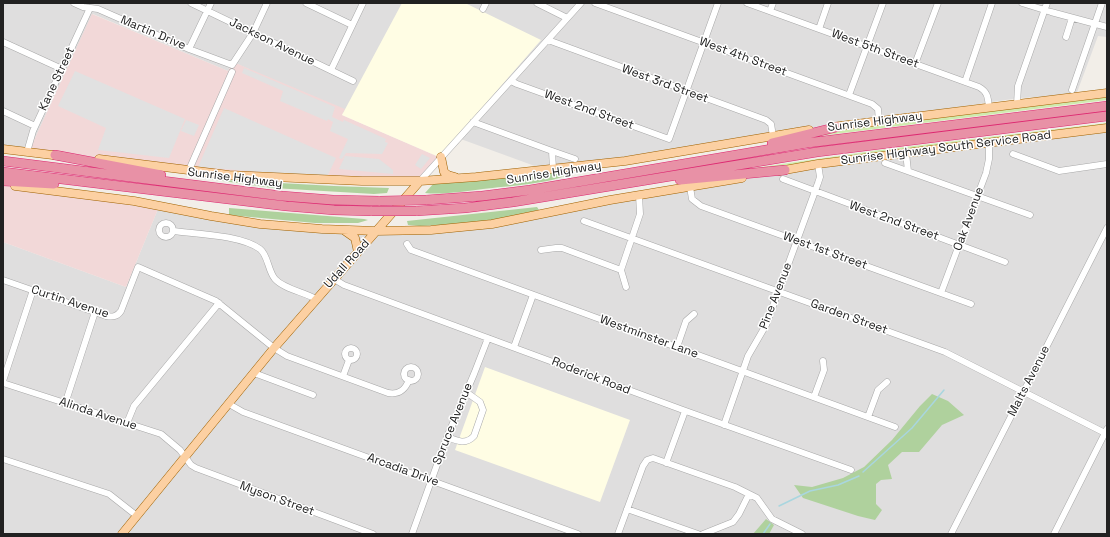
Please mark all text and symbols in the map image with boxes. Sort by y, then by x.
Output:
street label: Martin Drive [118,13,188,53]
street label: Jackson Avenue [227,15,317,69]
street label: West 5th Street [829,26,921,72]
street label: West 4th Street [697,34,789,80]
street label: Kane Street [36,45,78,113]
street label: West 3rd Street [620,62,710,106]
street label: West 2nd Street [542,87,636,133]
street label: Sunrise Highway [827,109,923,135]
street label: Sunrise Highway South Service Road [840,128,1052,168]
street label: Sunrise Highway [506,158,602,188]
street label: Sunrise Highway [187,165,283,191]
street label: Oak Avenue [951,185,987,253]
street label: West 2nd Street [847,198,941,244]
street label: West 1st Street [781,229,869,273]
street label: Udall Road [321,237,373,291]
street label: Pine Avenue [757,261,795,331]
street label: Curtin Avenue [29,283,111,321]
street label: Garden Street [808,296,890,338]
street label: Westminster Lane [598,312,700,362]
street label: Malts Avenue [1005,343,1053,419]
street label: Roderick Road [549,354,633,398]
street label: Spruce Avenue [430,381,476,467]
street label: Alinda Avenue [57,395,139,433]
street label: Arcadia Drive [365,450,441,490]
street label: Myson Street [238,479,316,519]

